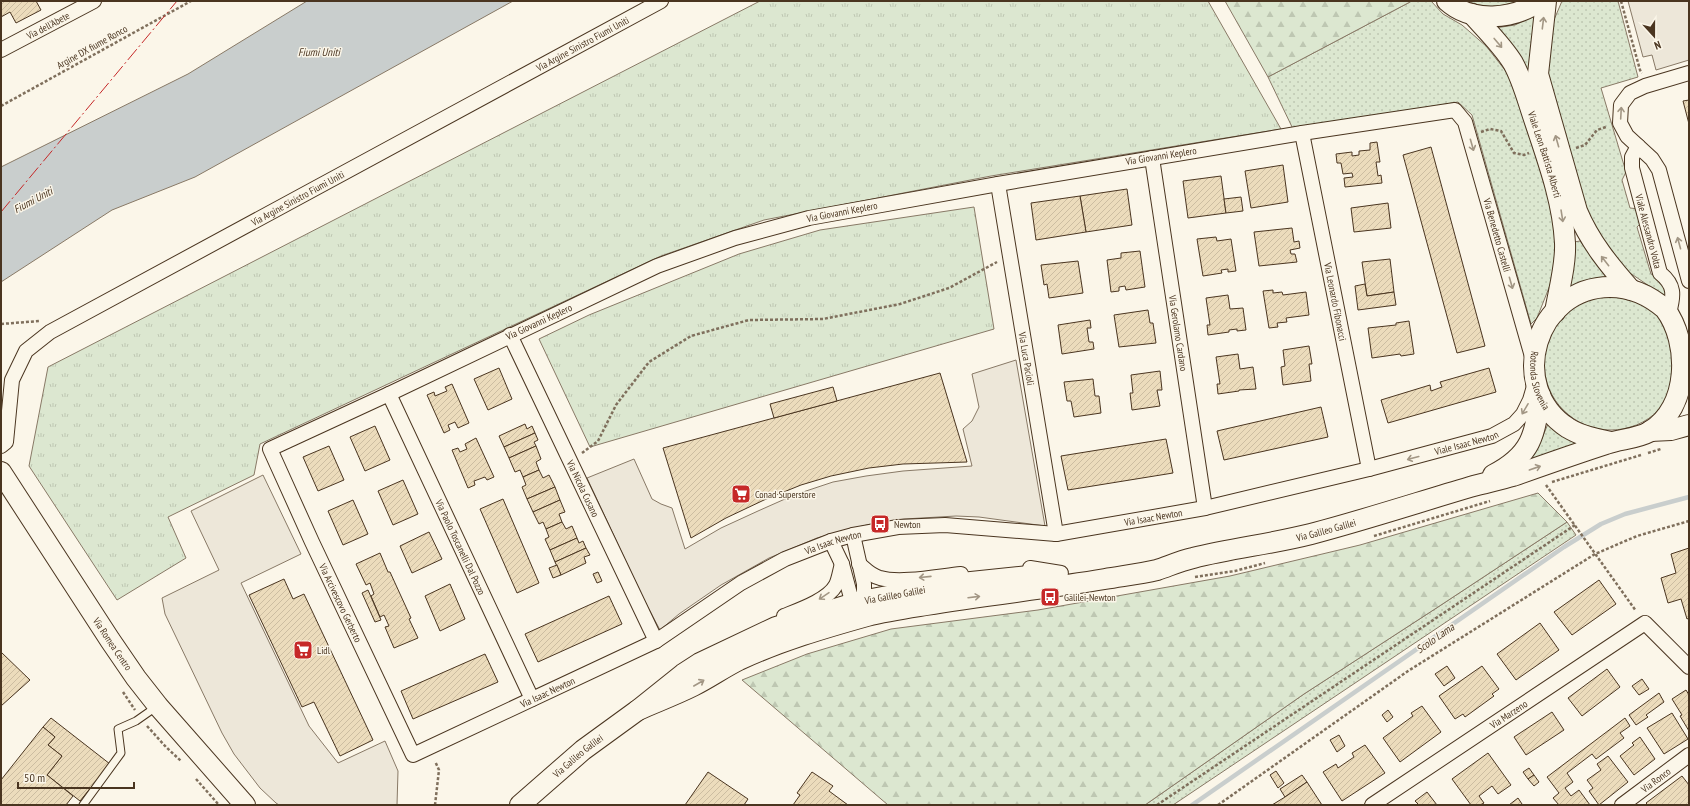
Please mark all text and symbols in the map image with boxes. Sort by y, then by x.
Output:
street label: Via dell'Abete [23,9,72,42]
street label: Via Argine Sinistro Fiumi Uniti [533,13,631,75]
north arrow [1634,16,1674,56]
one-way arrow [1539,17,1547,30]
street label: Argine DX fiume Ronco [54,22,130,72]
one-way arrow [1493,38,1502,49]
text: N [1652,38,1663,53]
water label: Fiumi Uniti [298,45,342,59]
one-way arrow [1617,107,1624,120]
street label: Viale Leon Battista Alberti [1525,109,1564,199]
one-way arrow [1553,135,1560,148]
one-way arrow [1468,138,1476,151]
street label: Via Giovanni Keplero [1124,144,1197,168]
street label: Via Argine Sinistro Fiumi Uniti [248,167,346,229]
water label: Fiumi Uniti [11,183,56,216]
street label: Viale Alessandro Volta [1632,192,1665,270]
street label: Via Benedetto Castelli [1480,196,1514,273]
street label: Via Giovanni Keplero [805,199,878,225]
one-way arrow [1558,209,1566,222]
one-way arrow [1675,237,1682,250]
one-way arrow [1601,255,1609,266]
street label: Via Leonardo Fibonacci [1321,260,1350,342]
one-way arrow [1508,276,1515,289]
street label: Via Gerolamo Cardano [1166,293,1191,372]
street label: Via Giovanni Keplero [503,301,574,343]
street label: Via Luca Pacioli [1016,330,1038,386]
street label: Rotonda Slovenia [1528,350,1553,412]
one-way arrow [1520,403,1528,415]
street label: Viale Isaac Newton [1432,427,1501,458]
one-way arrow [1407,454,1420,462]
street label: Via Nicola Cusano [564,457,602,519]
one-way arrow [1528,464,1540,472]
supermarket icon: Conad Superstore [730,483,752,505]
place label: Conad Superstore [755,488,816,501]
street label: Via Paolo Toscanelli Dal Pozzo [432,496,489,597]
street label: Via Isaac Newton [1122,506,1183,529]
bus stop icon: Newton [869,513,891,535]
street label: Via Galileo Galilei [1294,515,1357,544]
place label: Newton [894,518,921,531]
street label: Via Isaac Newton [802,527,862,558]
street label: Via Arcivescovo Gerberto [316,560,365,644]
one-way arrow [919,574,932,581]
street label: Via Galileo Galilei [863,583,926,607]
bus stop icon: Galilei-Newton [1039,586,1061,608]
place label: Galilei-Newton [1064,591,1116,604]
one-way arrow [819,592,830,600]
one-way arrow [967,593,980,601]
street label: Via Romea Centro [90,614,135,673]
water label: Scolo Lama [1413,620,1457,656]
supermarket icon: Lidl [292,639,314,661]
place label: Lidl [317,644,331,657]
street label: Via Isaac Newton [517,674,577,711]
one-way arrow [693,678,705,686]
street label: Via Marzeno [1486,697,1530,732]
street label: Via Galileo Galilei [549,731,605,781]
scale bar [18,764,134,790]
street label: Via Ronco [1637,765,1673,796]
text: 50 m [24,770,45,785]

